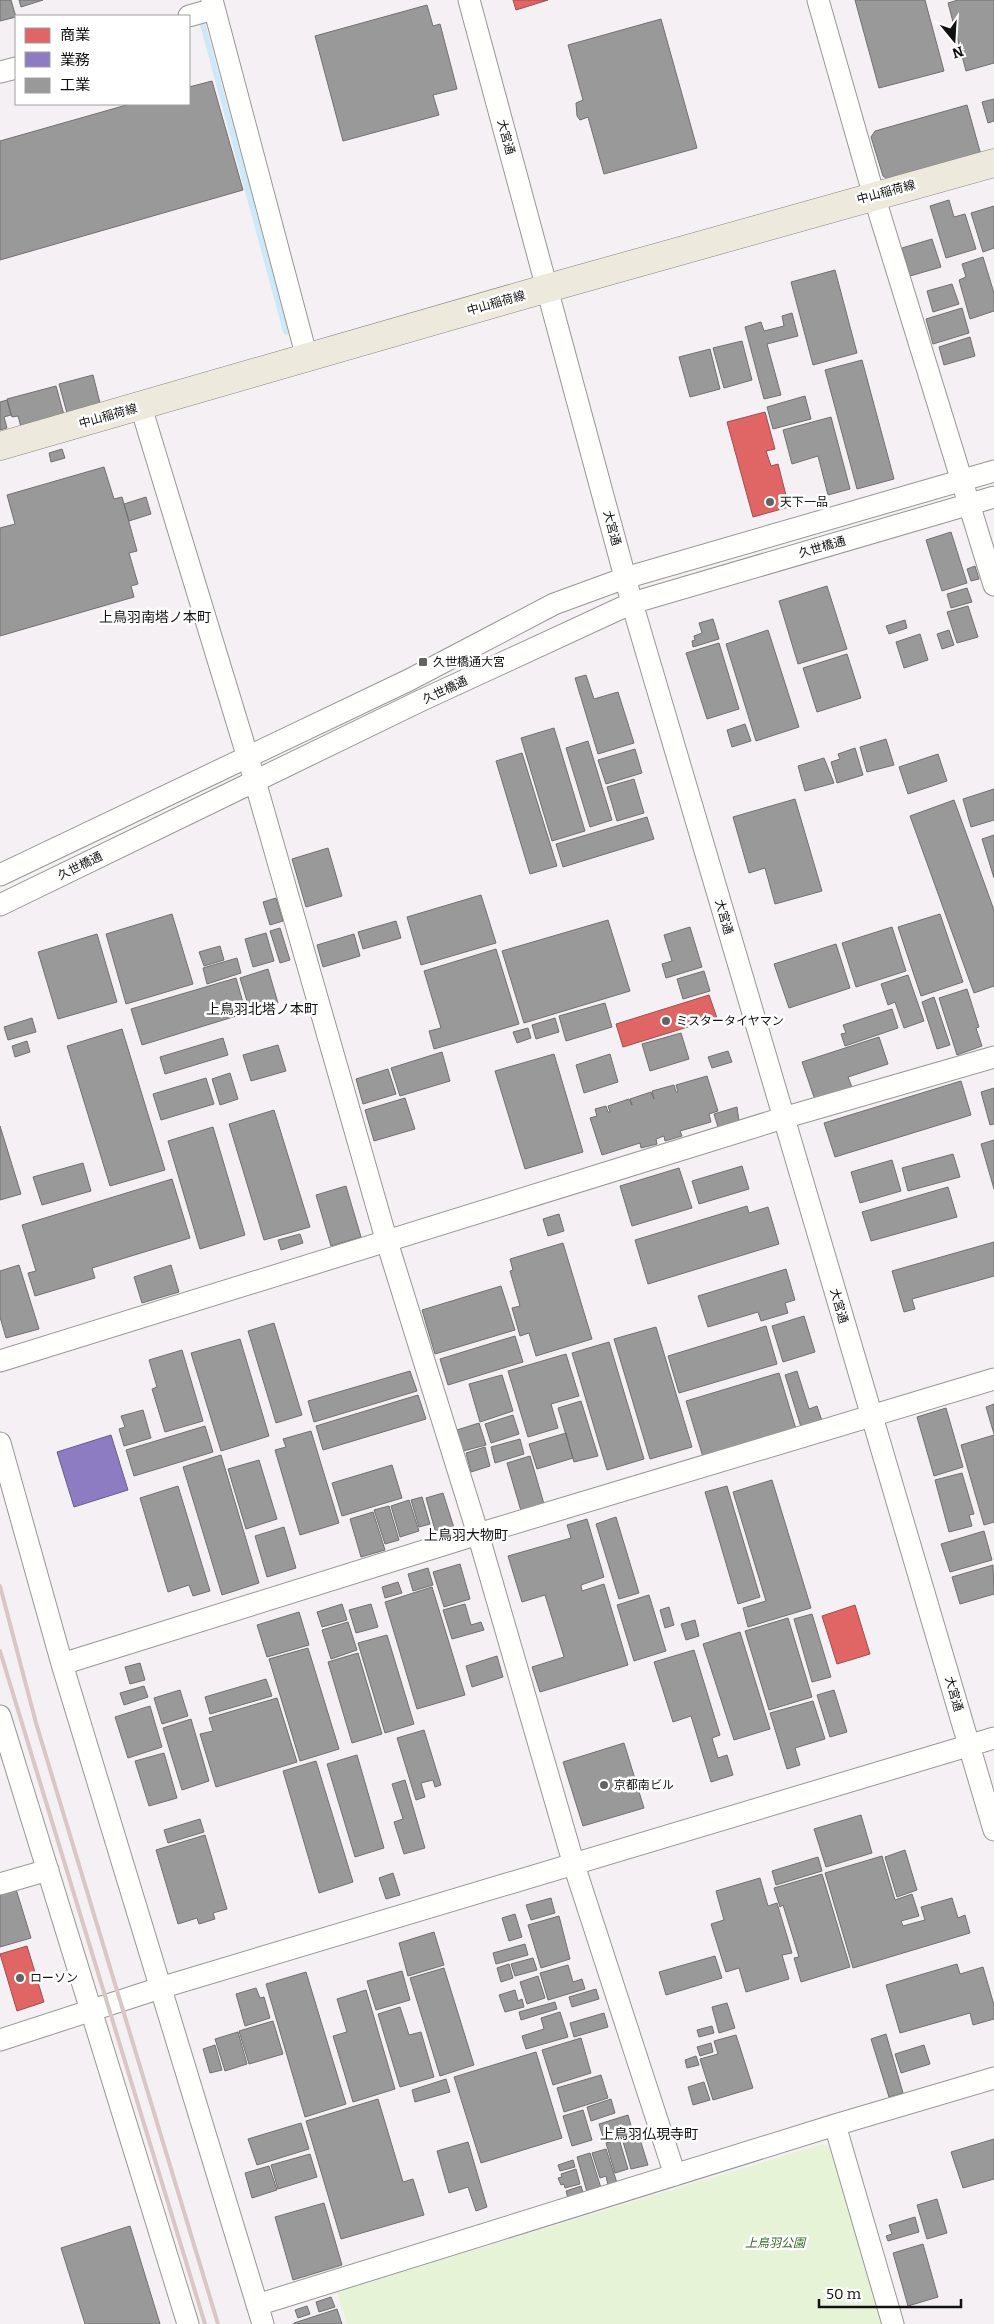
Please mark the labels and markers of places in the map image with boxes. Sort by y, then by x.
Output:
place label: 天下一品 [780,495,828,509]
marker: 天下一品 [764,496,776,508]
place label: 久世橋通大宮 [433,655,505,669]
marker: 久世橋通大宮 [417,656,429,668]
place label: ミスタータイヤマン [676,1014,784,1028]
marker: ミスタータイヤマン [660,1015,672,1027]
place label: 京都南ビル [614,1778,674,1792]
marker: 京都南ビル [598,1779,610,1791]
place label: ローソン [30,1971,78,1985]
marker: ローソン [14,1972,26,1984]

